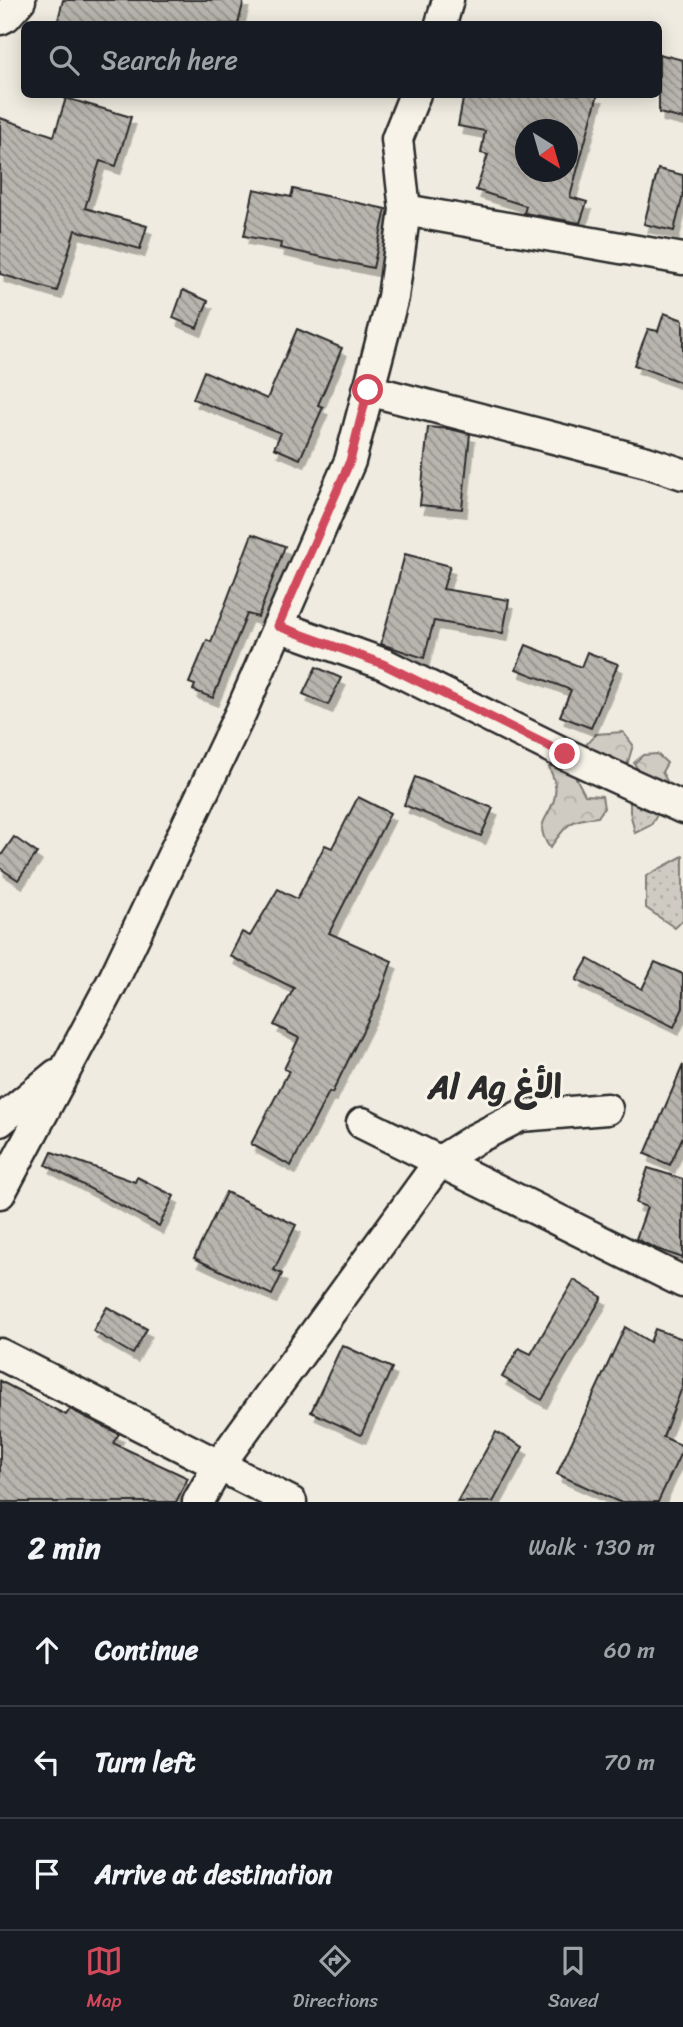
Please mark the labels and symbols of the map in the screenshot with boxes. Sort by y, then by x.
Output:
north arrow [515,119,578,182]
route start [352,374,383,405]
route end [549,738,580,769]
district label: Al Ag الأغ [426,1058,562,1116]

